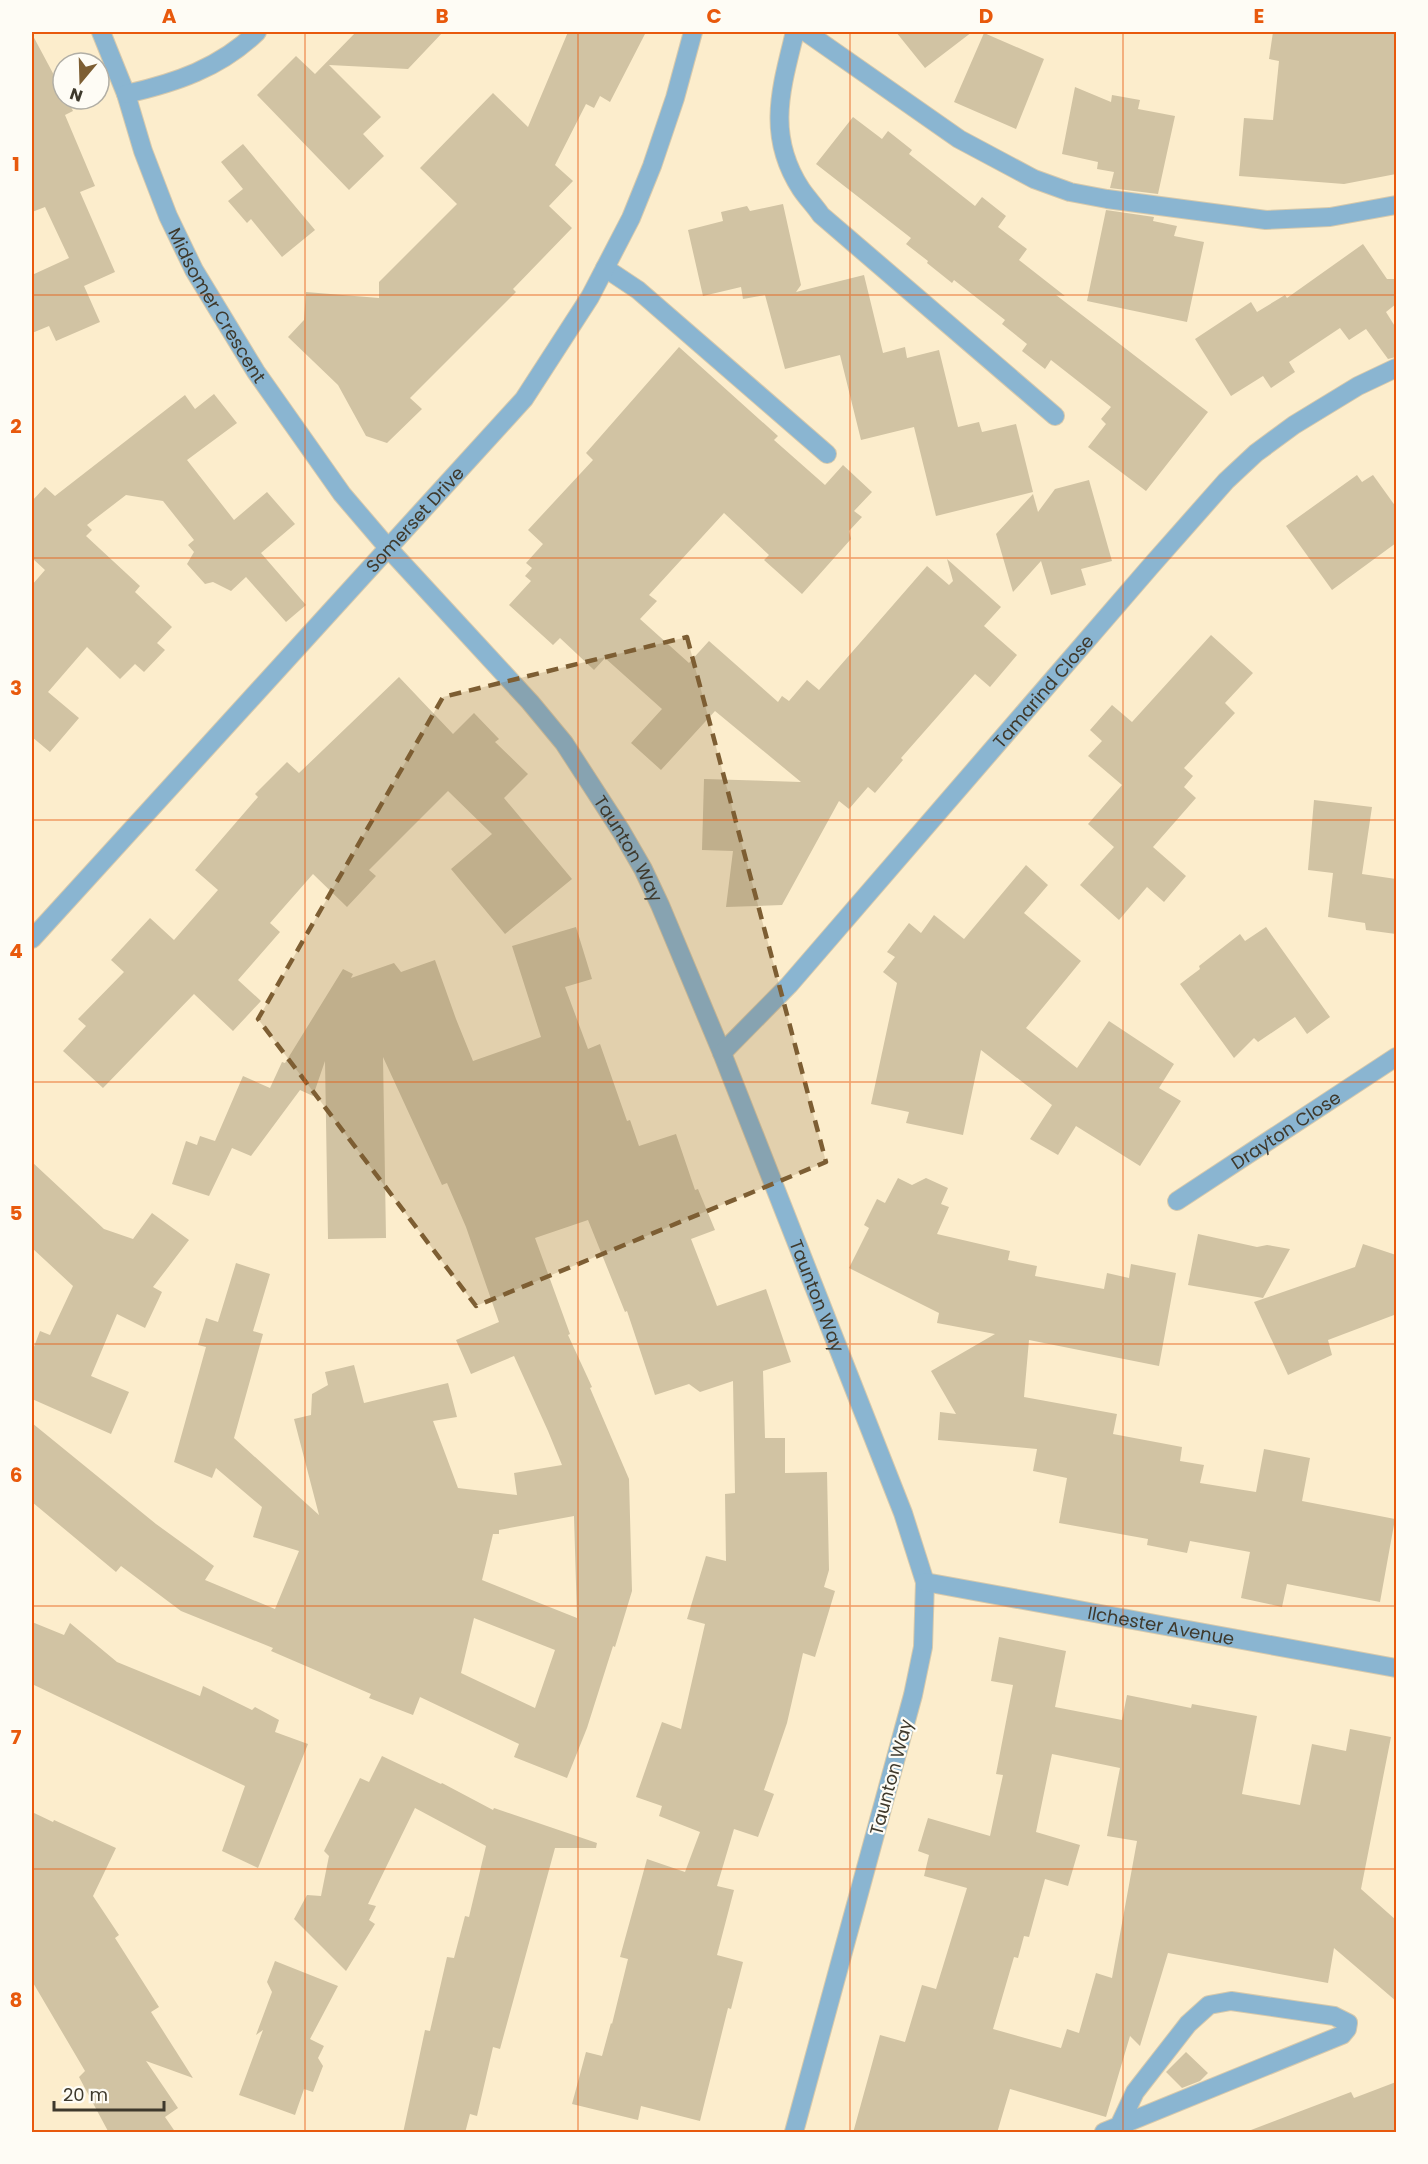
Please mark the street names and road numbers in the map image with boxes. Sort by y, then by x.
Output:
street label: Midsomer Crescent [163,223,272,388]
street label: Somerset Drive [360,461,469,578]
street label: Tamarind Close [987,629,1099,753]
street label: Taunton Way [588,790,669,906]
street label: Drayton Close [1226,1084,1345,1175]
street label: Taunton Way [784,1236,851,1356]
street label: Ilchester Avenue [1086,1599,1237,1651]
street label: Taunton Way [863,1716,919,1838]

